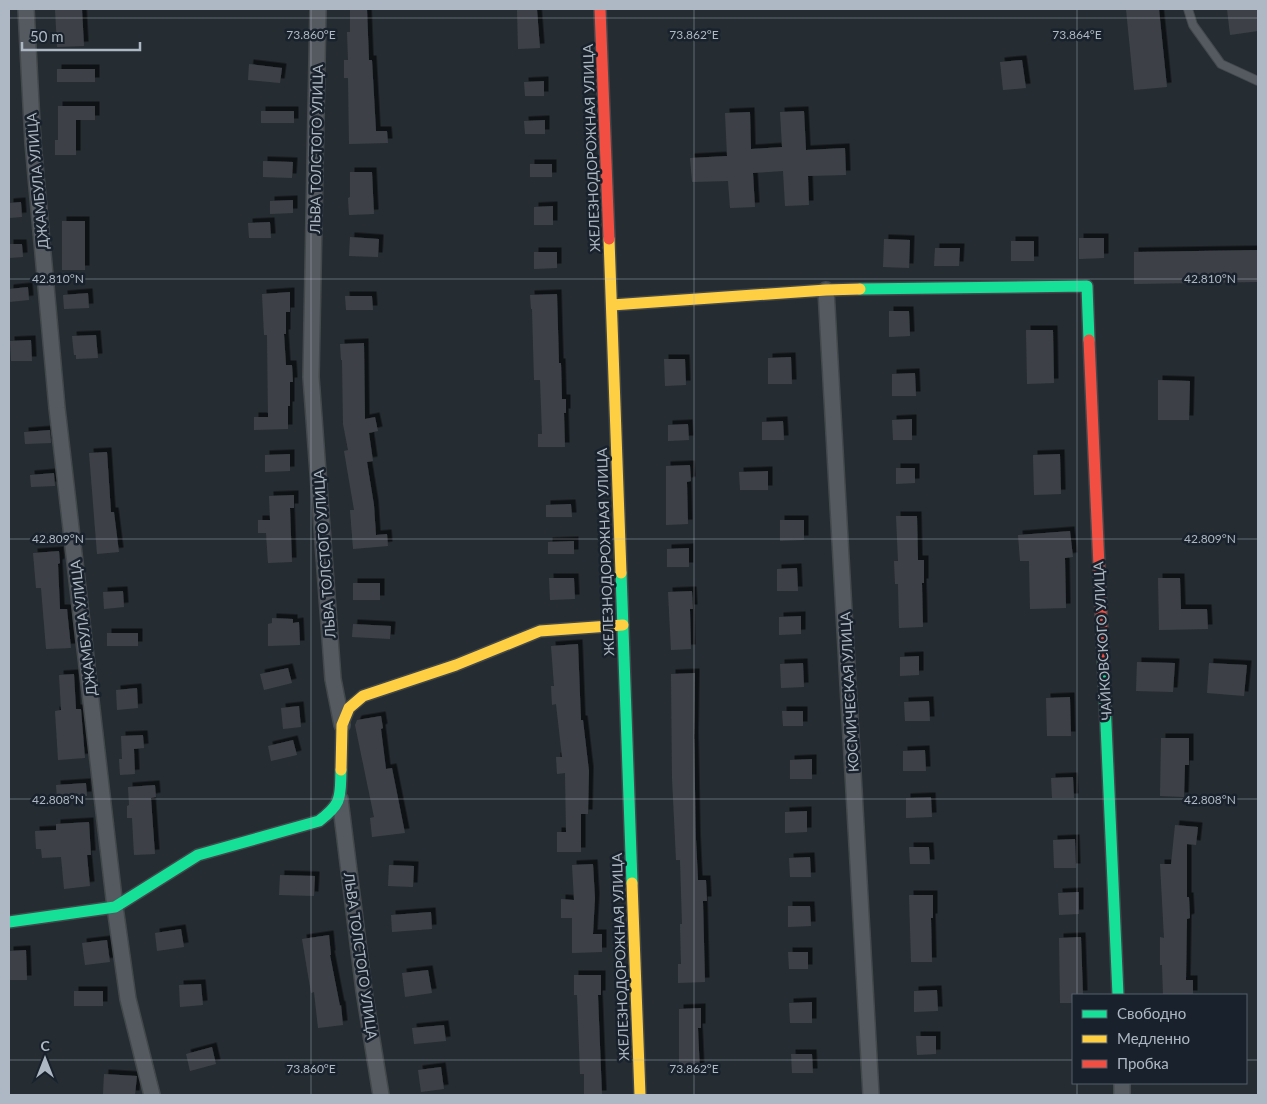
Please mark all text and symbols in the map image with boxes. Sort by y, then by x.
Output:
scale bar [22,20,140,52]
text: 50 m [30,27,64,45]
text: 73.860°E [286,27,336,42]
text: 73.862°E [669,27,719,42]
text: 73.864°E [1052,27,1102,42]
street label: ЖЕЛЕЗНОДОРОЖНАЯ УЛИЦА [579,43,603,252]
street label: ЛЬВА ТОЛСТОГО УЛИЦА [306,64,326,235]
street label: ДЖАМБУЛА УЛИЦА [23,112,51,250]
text: 42.810°N [32,271,84,286]
text: 42.810°N [1184,271,1236,286]
street label: ЖЕЛЕЗНОДОРОЖНАЯ УЛИЦА [593,447,617,656]
street label: ЛЬВА ТОЛСТОГО УЛИЦА [310,469,338,640]
text: 42.809°N [32,531,84,546]
text: 42.809°N [1184,531,1236,546]
street label: ДЖАМБУЛА УЛИЦА [66,558,100,697]
street label: ЧАЙКОВСКОГО УЛИЦА [1089,561,1115,721]
street label: КОСМИЧЕСКАЯ УЛИЦА [836,611,862,773]
text: 42.808°N [32,792,84,807]
text: 42.808°N [1184,792,1236,807]
street label: ЖЕЛЕЗНОДОРОЖНАЯ УЛИЦА [608,852,632,1061]
street label: ЛЬВА ТОЛСТОГО УЛИЦА [341,870,381,1041]
legend [1072,994,1247,1084]
text: Свободно [1117,1004,1186,1022]
text: Медленно [1117,1029,1190,1047]
north arrow [20,1034,70,1084]
text: С [40,1037,50,1054]
text: Пробка [1117,1054,1169,1072]
text: 73.860°E [286,1061,336,1076]
text: 73.862°E [669,1061,719,1076]

